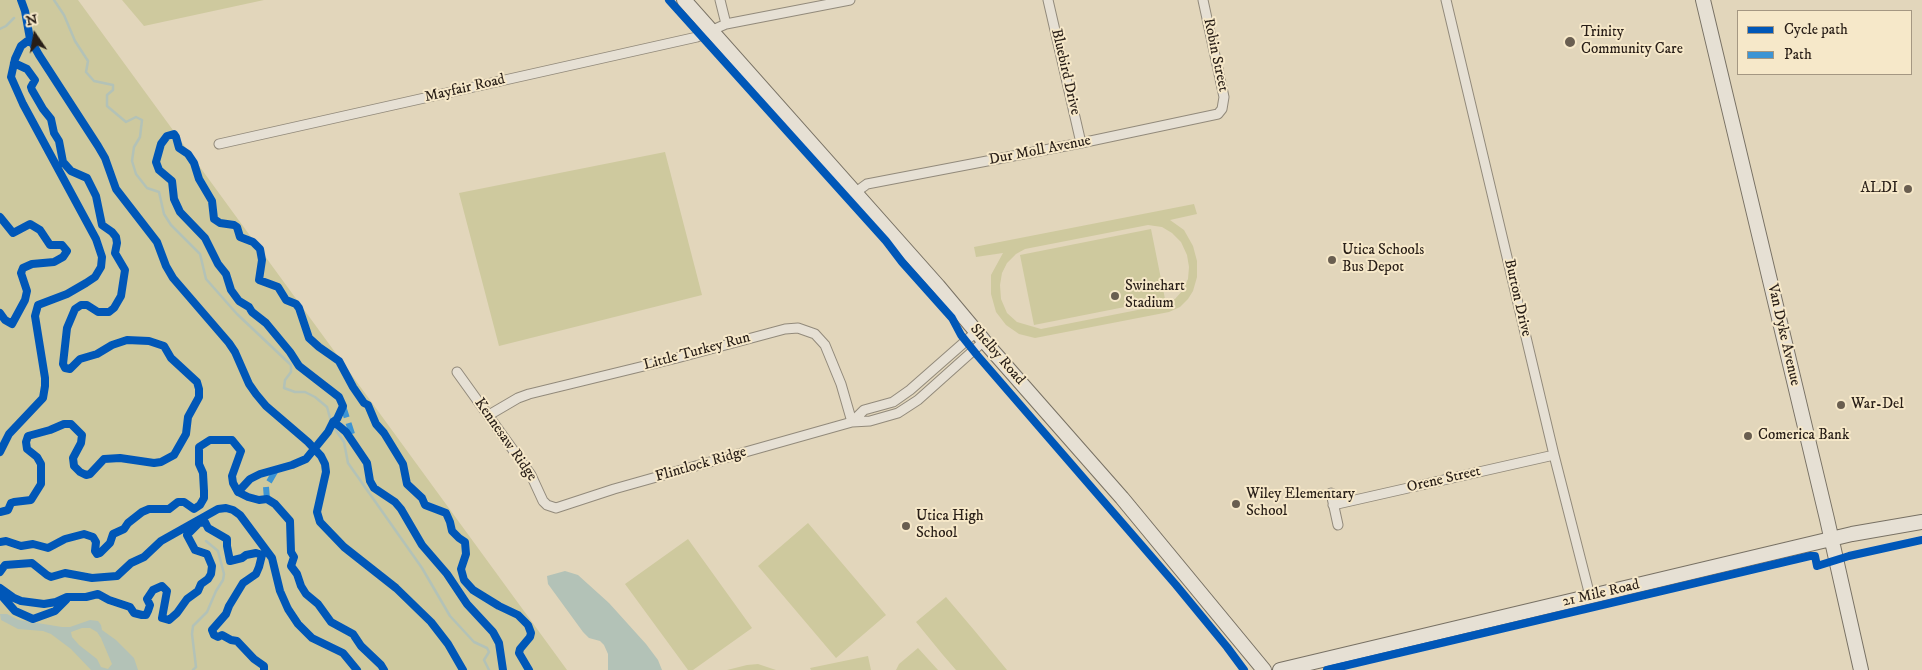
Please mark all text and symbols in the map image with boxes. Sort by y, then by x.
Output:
north arrow [10,10,60,60]
text: N [24,10,39,30]
legend [1737,10,1912,75]
street label: Robin Street [1198,17,1232,93]
text: Cycle path [1784,20,1848,39]
place label: Trinity Community Care [1581,24,1683,59]
street label: Bluebird Drive [1046,27,1084,117]
marker: Trinity Community Care [1563,35,1577,49]
text: Path [1784,45,1812,64]
street label: Mayfair Road [423,71,507,107]
street label: Dur Moll Avenue [988,132,1092,170]
place label: ALDI [1860,180,1898,198]
marker: ALDI [1902,183,1914,195]
place label: Utica Schools Bus Depot [1342,242,1424,277]
marker: Utica Schools Bus Depot [1326,254,1338,266]
street label: Burton Drive [1499,258,1535,338]
place label: Swinehart Stadium [1125,278,1185,313]
street label: Van Dyke Avenue [1763,282,1803,388]
marker: Swinehart Stadium [1109,290,1121,302]
street label: Shelby Road [966,321,1028,389]
street label: Little Turkey Run [642,329,752,375]
street label: Kennesaw Ridge [470,395,540,485]
place label: War-Del [1851,396,1904,414]
marker: War-Del [1835,399,1847,411]
place label: Comerica Bank [1758,427,1849,445]
marker: Comerica Bank [1742,430,1754,442]
street label: Flintlock Ridge [653,443,749,487]
street label: Orene Street [1405,463,1483,497]
place label: Wiley Elementary School [1246,486,1355,521]
marker: Wiley Elementary School [1230,498,1242,510]
place label: Utica High School [916,508,984,543]
marker: Utica High School [900,520,912,532]
street label: 21 Mile Road [1561,576,1641,612]

